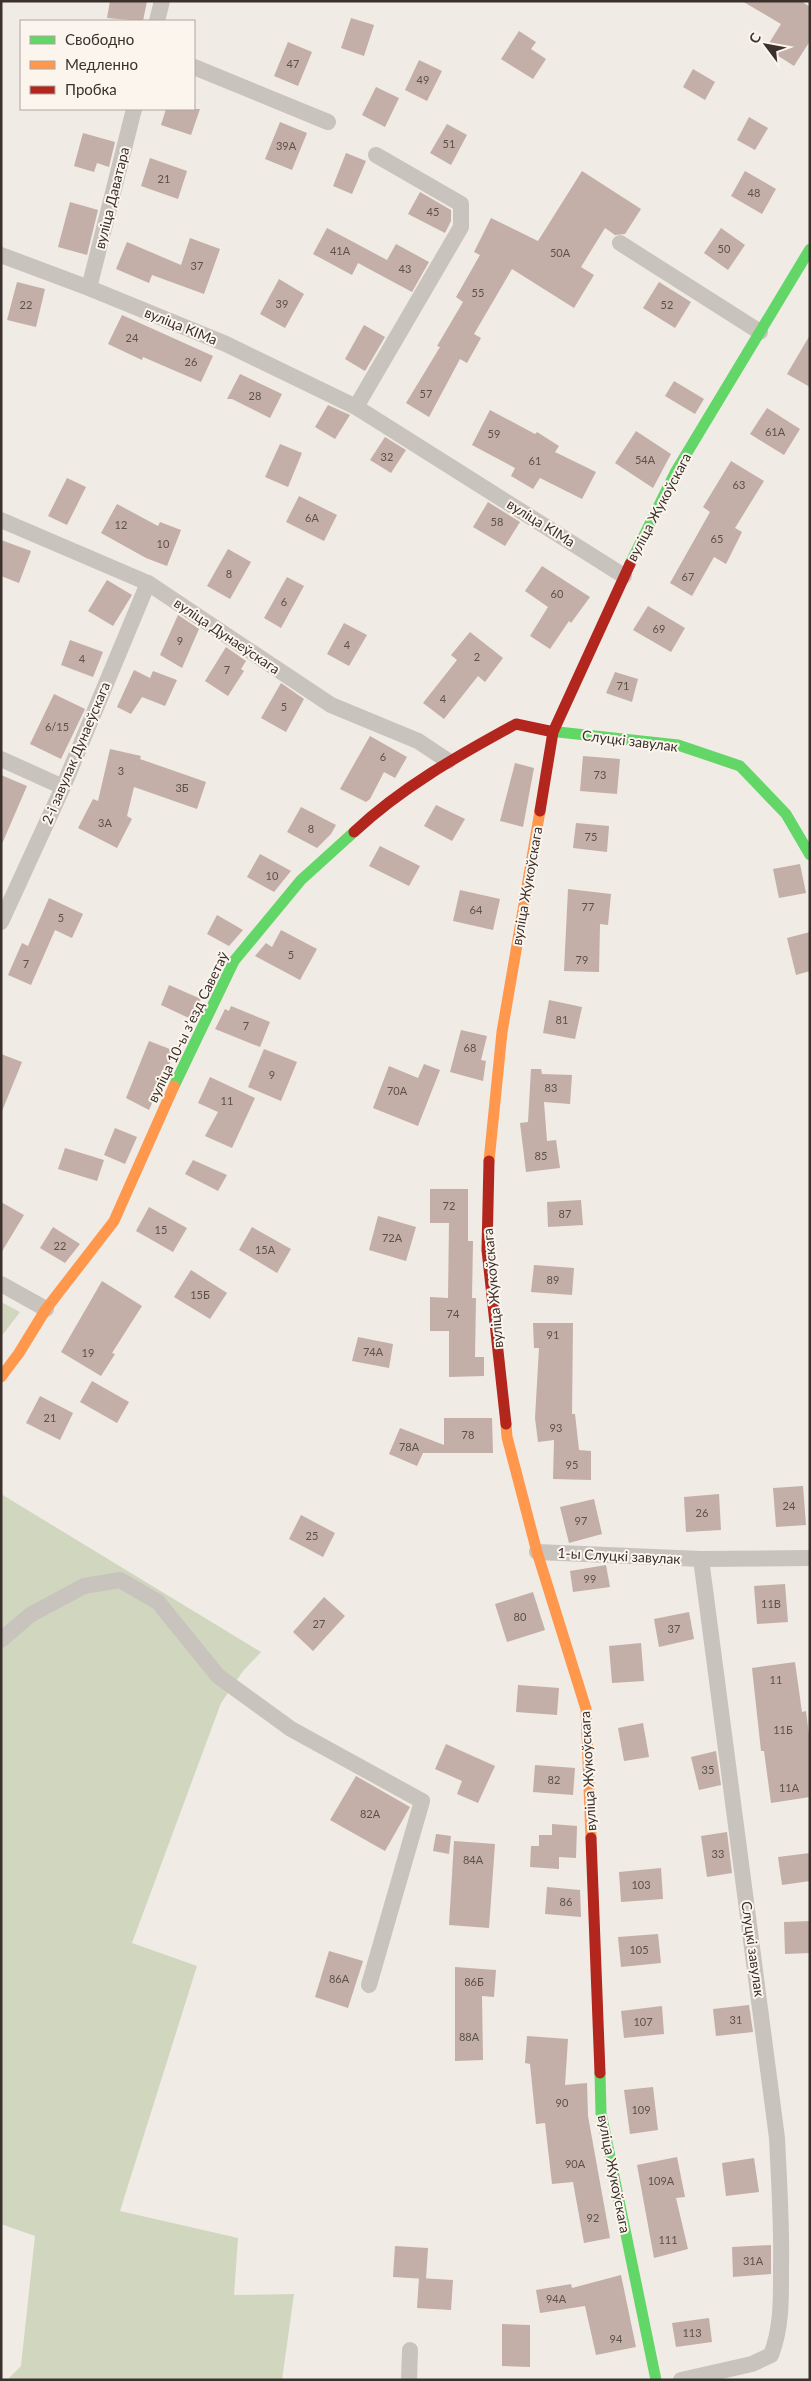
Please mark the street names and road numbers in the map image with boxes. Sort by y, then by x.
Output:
street label: вуліца Даватара [91,145,132,251]
street label: вуліца КІМа [142,303,220,348]
street label: вуліца Жукоўскага [623,450,694,564]
street label: вуліца КІМа [504,495,578,550]
street label: вуліца Дунаеўскага [171,594,283,677]
street label: 2-і завулак Дунаеўскага [38,679,113,827]
street label: Слуцкі завулак [581,726,680,755]
street label: вуліца Жукоўскага [508,825,545,947]
street label: вуліца 10-ы зʼезд Саветаў [144,948,232,1105]
street label: вуліца Жукоўскага [479,1227,506,1349]
street label: 1-ы Слуцкі завулак [557,1544,682,1567]
street label: вуліца Жукоўскага [576,1711,599,1831]
street label: Слуцкі завулак [738,1900,769,1999]
street label: вуліца Жукоўскага [595,2113,634,2235]

